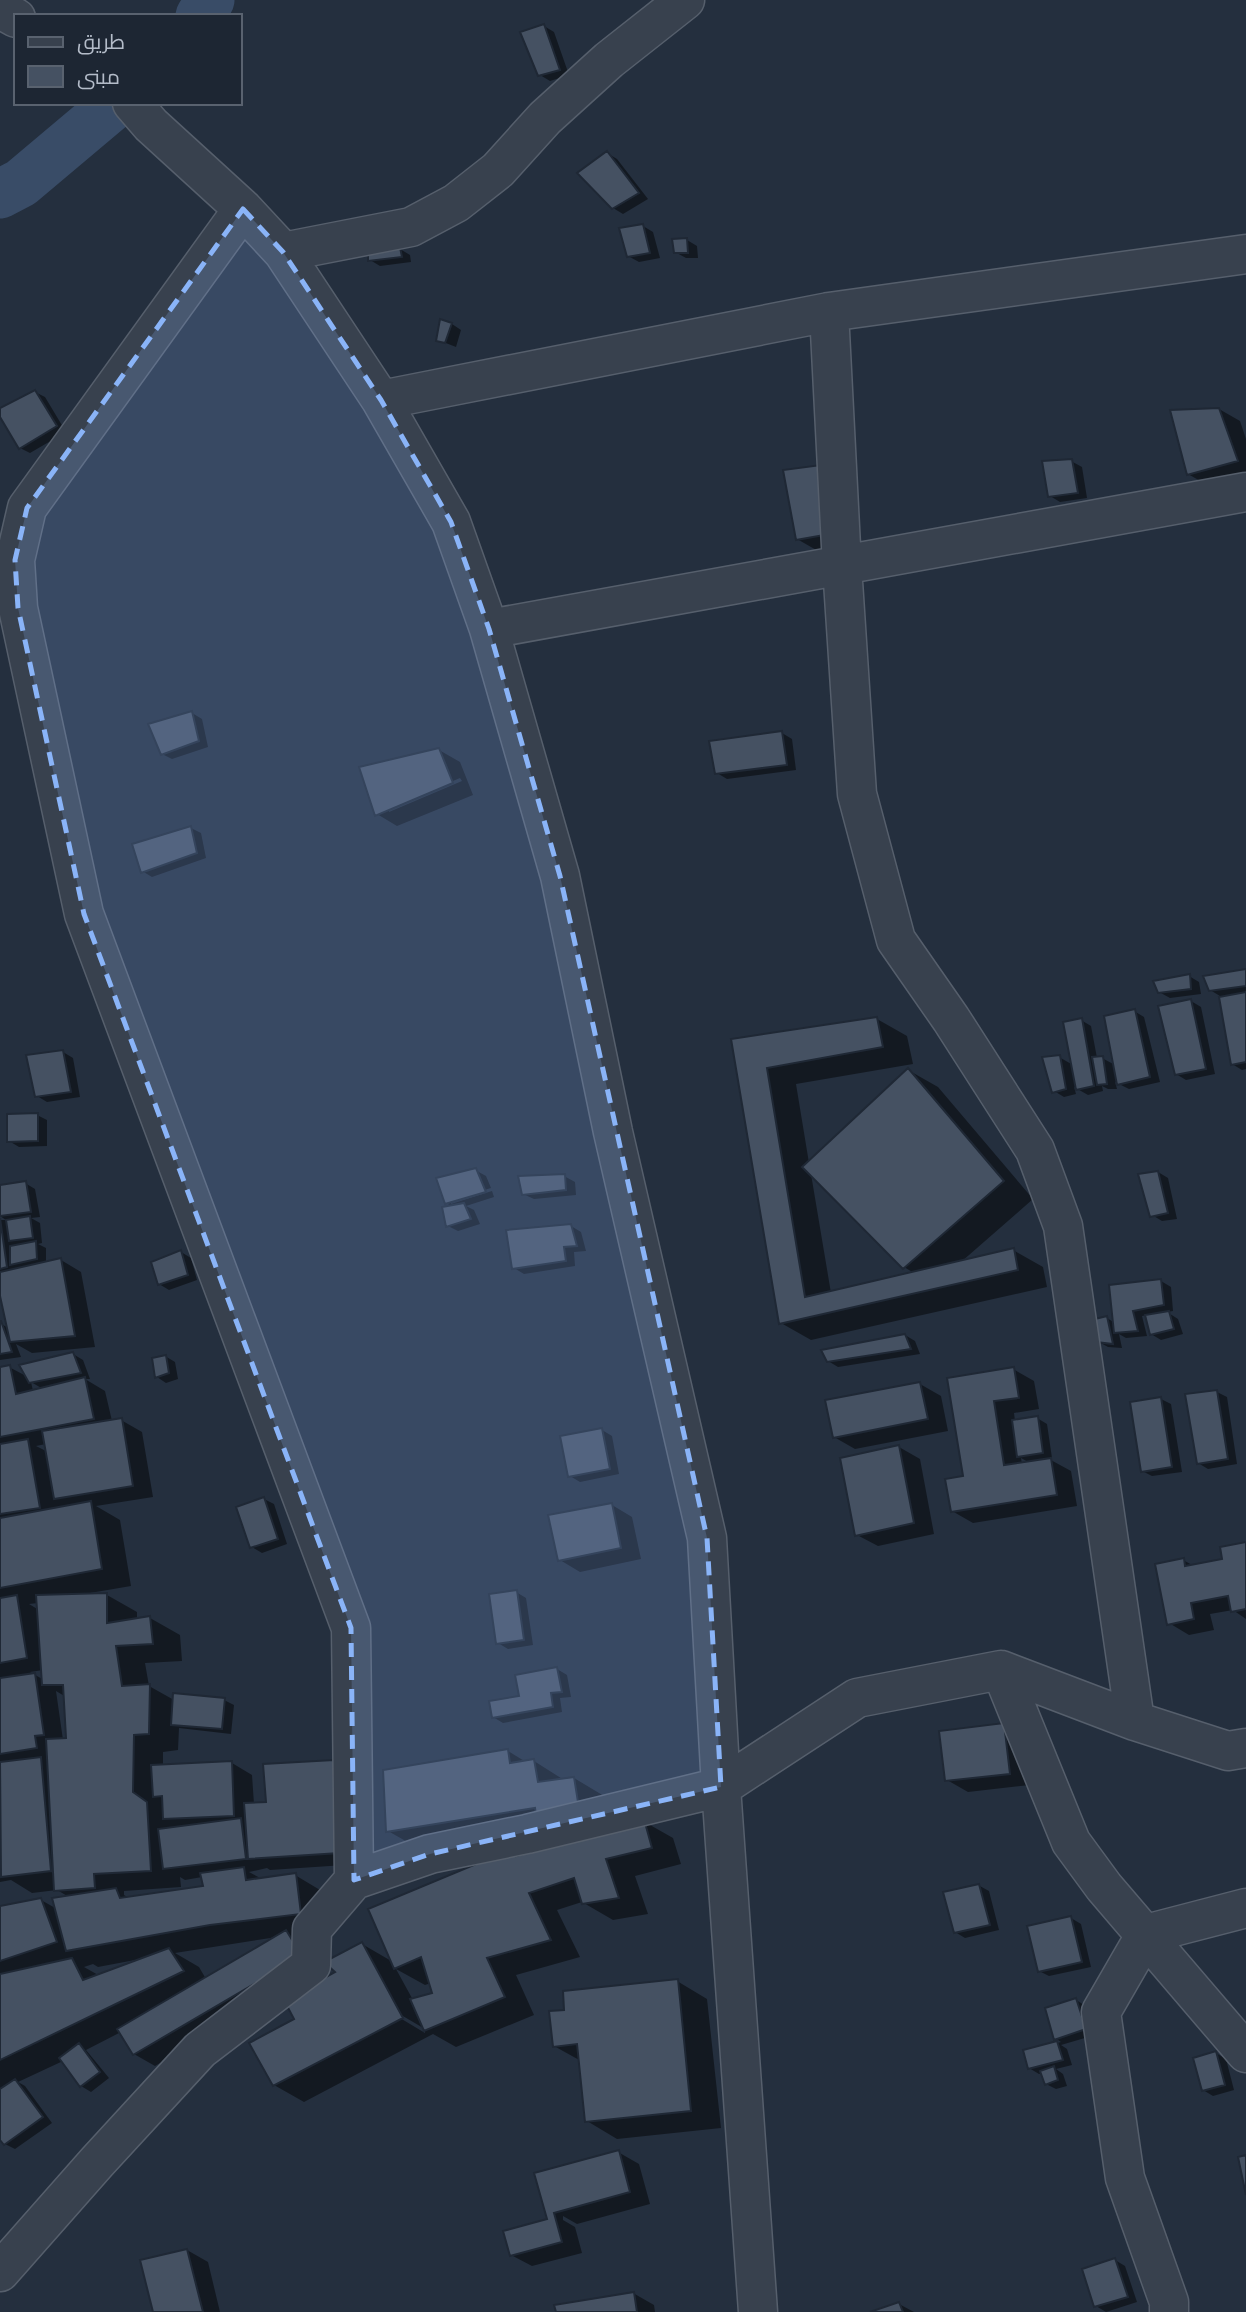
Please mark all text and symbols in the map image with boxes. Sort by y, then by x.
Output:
legend [14,14,242,105]
text: طريق [77,28,125,55]
text: مبنى [77,63,120,90]

